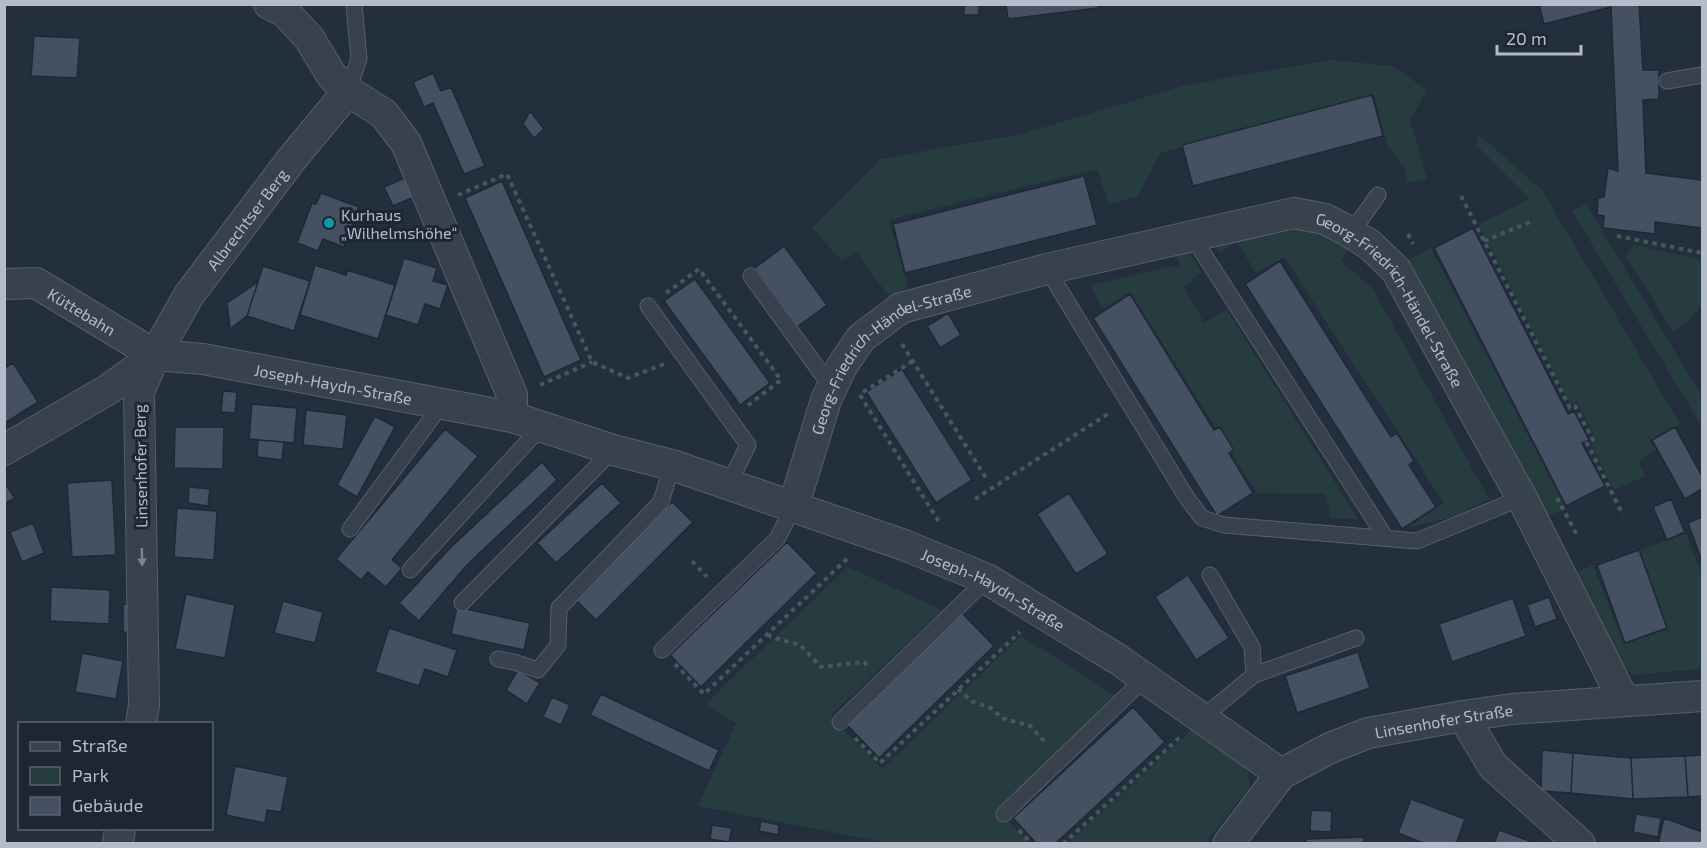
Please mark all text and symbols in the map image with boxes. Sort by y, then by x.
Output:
scale bar [1497,18,1581,56]
text: 20 m [1506,27,1547,49]
street label: Albrechtser Berg [202,164,291,273]
place label: Kurhaus „Wilhelmshöhe“ [341,205,457,242]
street label: Georg-Friedrich-Händel-Straße [1315,208,1468,390]
marker: Kurhaus „Wilhelmshöhe“ [322,216,336,230]
street label: Georg-Friedrich-Händel-Straße [807,280,973,437]
street label: Küttebahn [45,283,120,339]
street label: Joseph-Haydn-Straße [253,359,414,408]
street label: Linsenhofer Berg [129,404,151,528]
street label: Joseph-Haydn-Straße [919,544,1069,634]
one-way arrow [137,547,147,566]
street label: Linsenhofer Straße [1373,699,1514,741]
legend [18,722,213,830]
text: Straße [72,734,128,756]
text: Park [72,764,109,786]
text: Gebäude [72,794,143,816]

